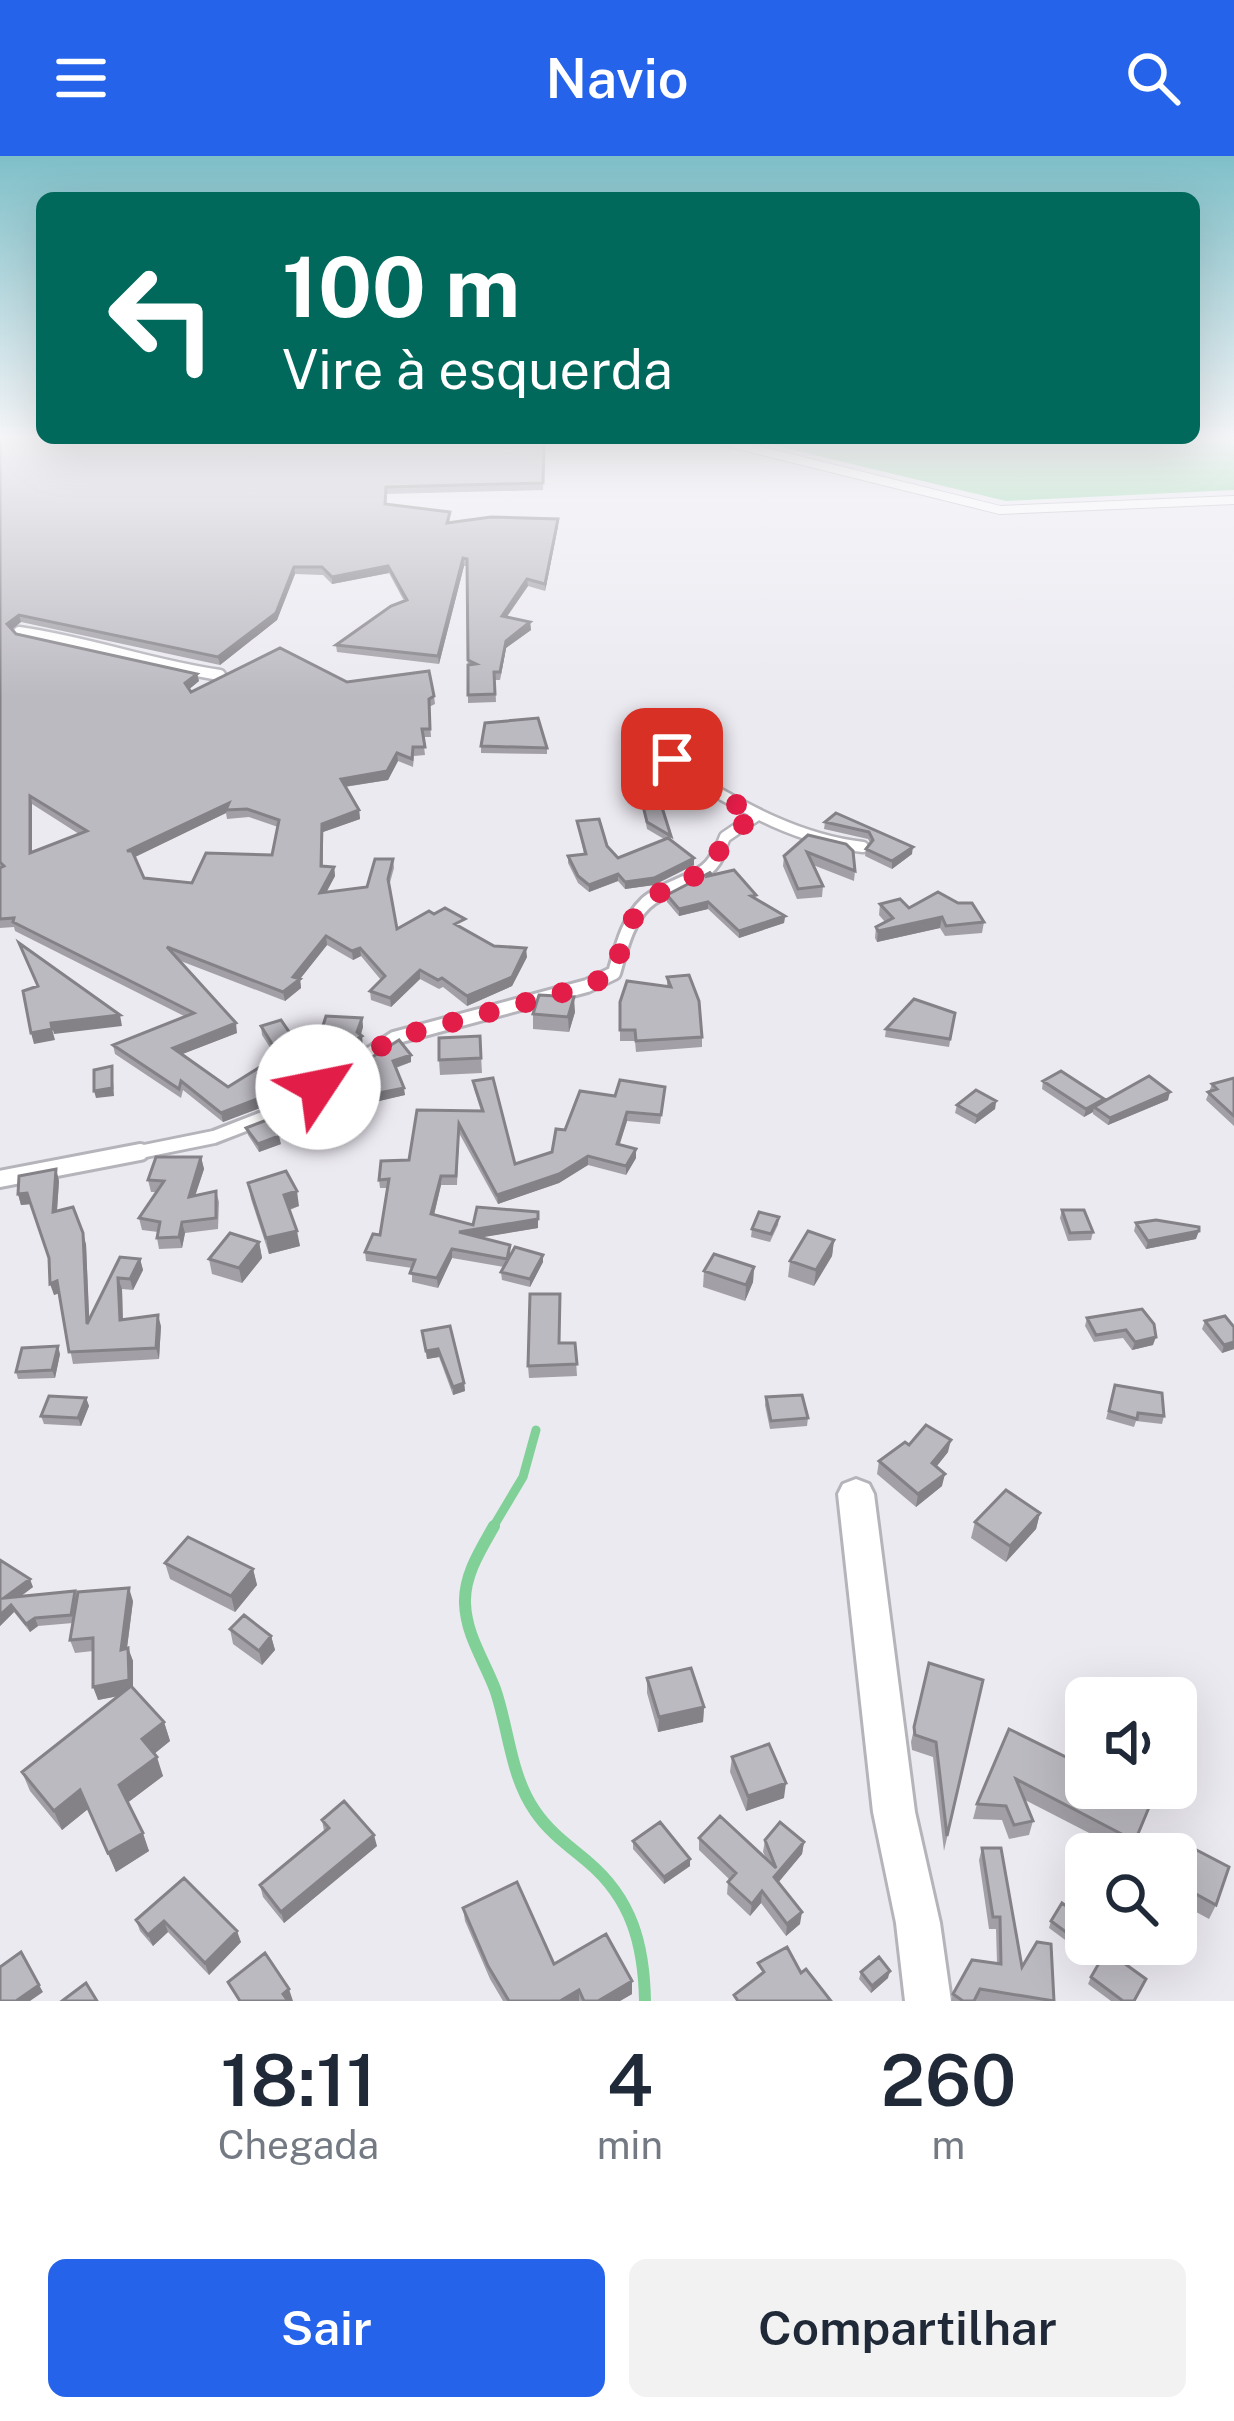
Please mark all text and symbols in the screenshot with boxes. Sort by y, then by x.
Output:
icon: menu [48,45,114,111]
icon: search [1120,45,1186,111]
text: Navio [545,47,689,110]
text: 100 m [282,237,520,336]
icon: left [84,240,240,396]
text: Vire à esquerda [282,338,673,401]
pin [621,708,723,810]
icon: arrive [639,726,705,792]
position arrow [255,1024,381,1150]
map controls [1065,1677,1197,1965]
button: sound [1065,1677,1197,1809]
button: search [1065,1833,1197,1965]
text: 18:11 [220,2038,376,2122]
text: 4 [607,2038,653,2122]
text: 260 [881,2038,1016,2122]
text: Chegada [218,2122,379,2168]
text: min [597,2122,663,2168]
text: m [932,2122,965,2168]
button: Sair [48,2259,605,2397]
button: Compartilhar [629,2259,1186,2397]

